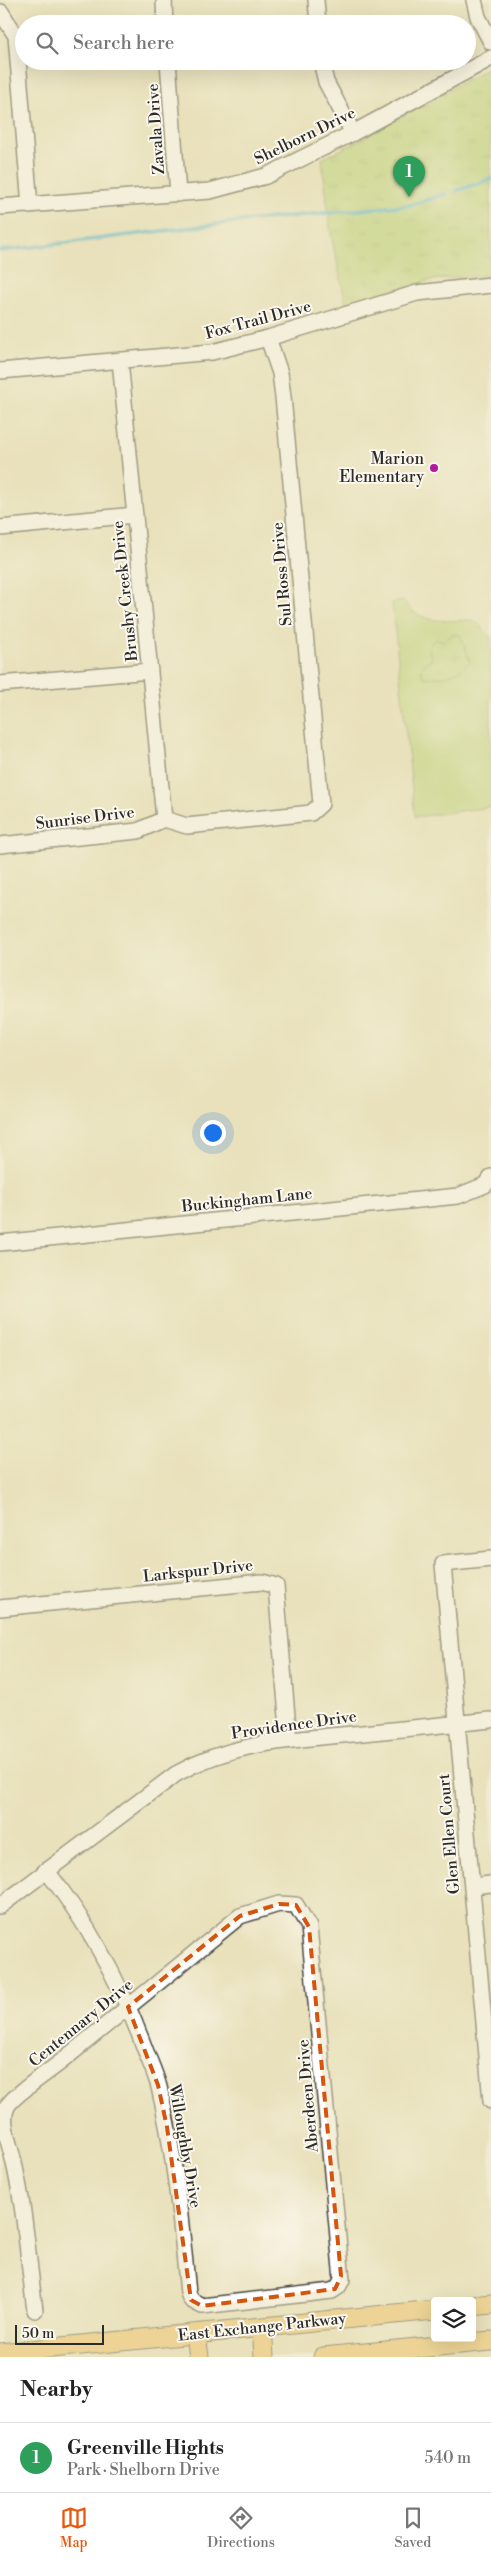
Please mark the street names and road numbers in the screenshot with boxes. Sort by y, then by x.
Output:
street label: Zavala Drive [143,83,169,175]
street label: Shelborn Drive [251,103,359,169]
street label: Fox Trail Drive [203,296,313,344]
street label: Brushy Creek Drive [108,520,142,663]
street label: Sul Ross Drive [267,521,297,627]
street label: Sunrise Drive [34,802,136,834]
street label: Buckingham Lane [180,1183,313,1217]
street label: Larkspur Drive [142,1555,254,1587]
street label: Providence Drive [230,1706,358,1744]
street label: Glen Ellen Court [434,1773,464,1895]
street label: Centennary Drive [25,1975,137,2071]
street label: Aberdeen Drive [293,2039,323,2154]
street label: Willoughby Drive [164,2082,206,2209]
street label: East Exchange Parkway [177,2308,347,2346]

